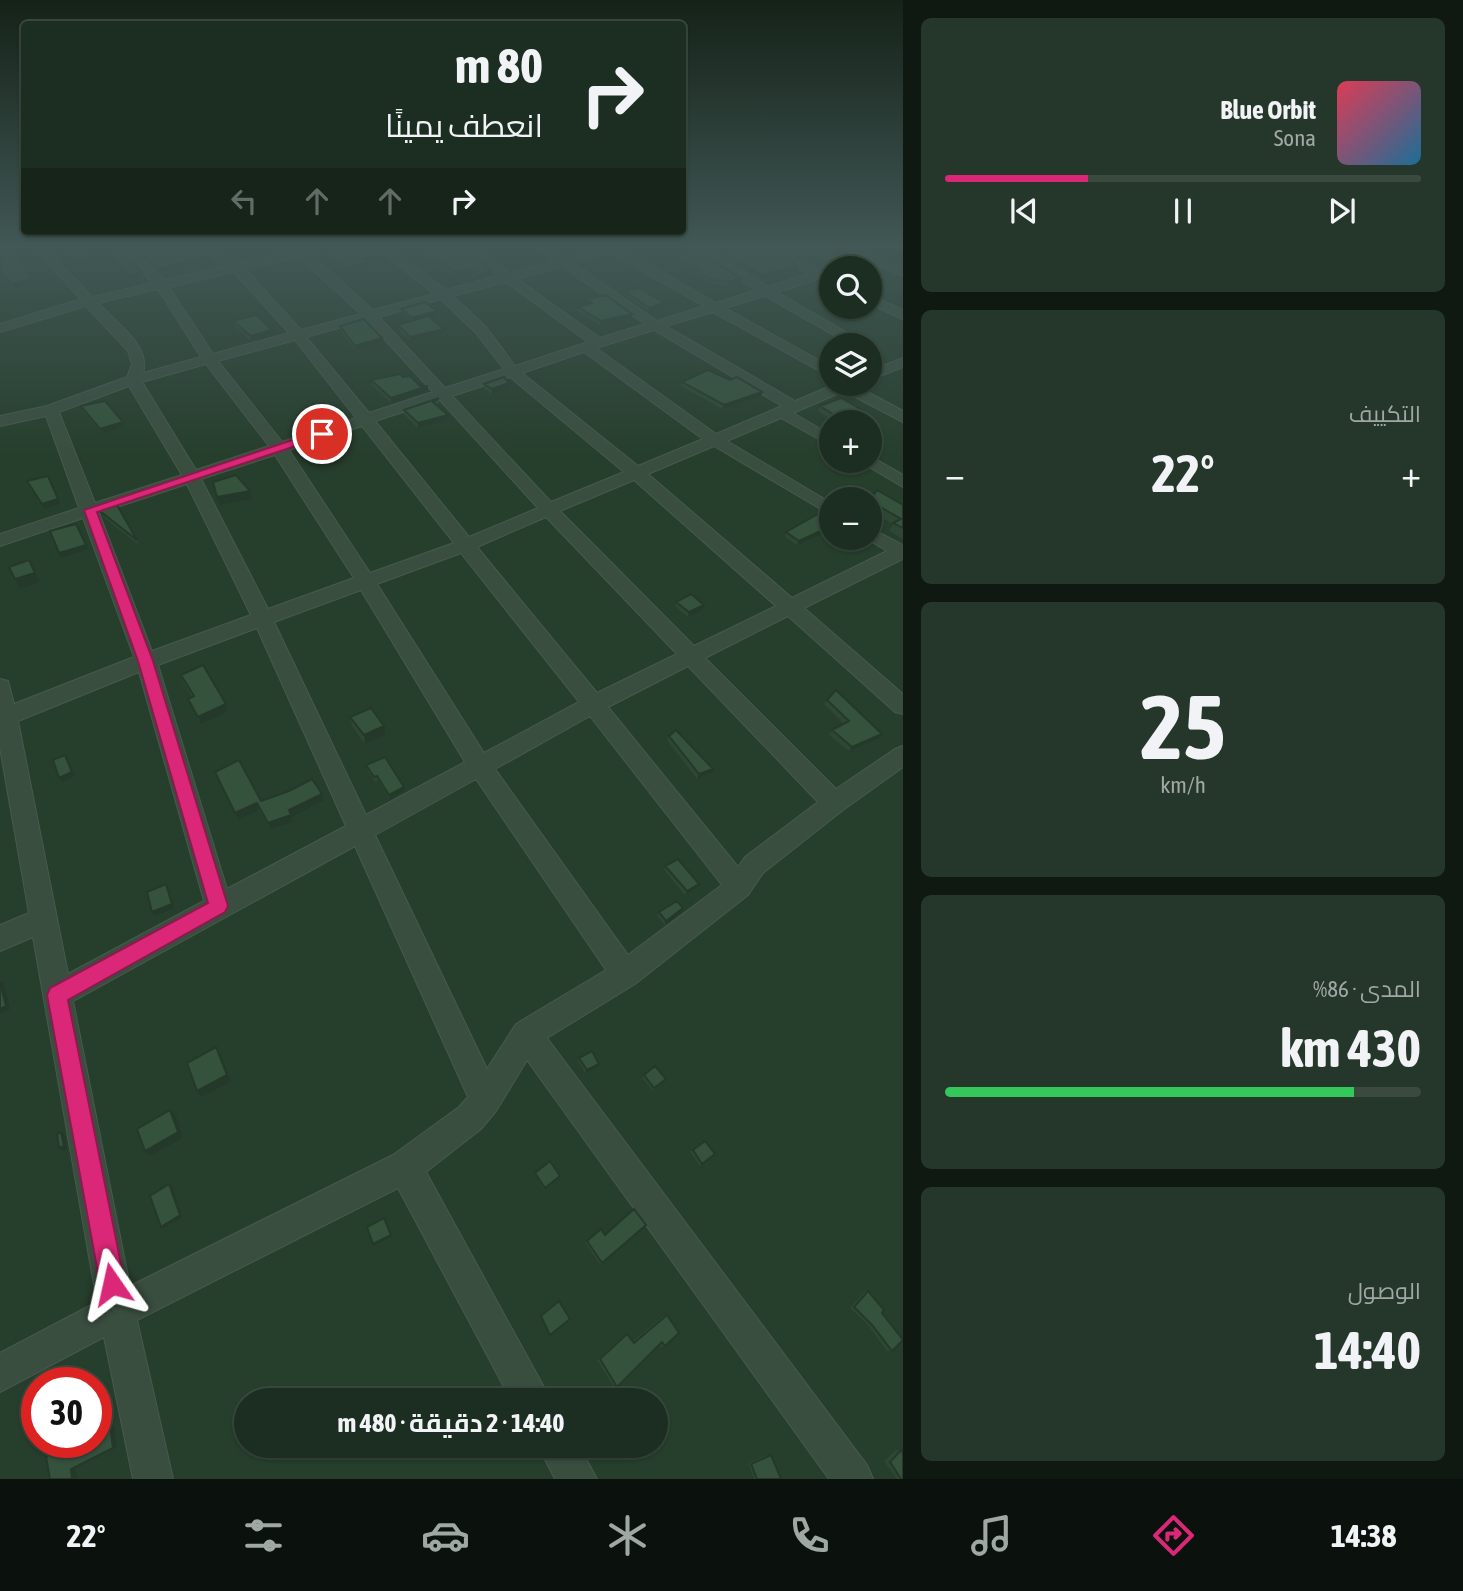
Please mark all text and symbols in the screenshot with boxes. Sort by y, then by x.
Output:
text: 80 m [455,37,543,93]
icon: right [567,49,658,140]
text: Blue Orbit [1220,95,1316,125]
text: انعطف يمينًا [385,107,543,144]
text: Sona [1274,125,1316,151]
icon: left [225,182,263,220]
icon: ahead [298,182,336,220]
icon: ahead [371,182,409,220]
icon: right [444,182,482,220]
icon: previous [1005,192,1043,230]
icon: pause [1164,192,1202,230]
icon: next [1323,192,1361,230]
map controls [819,256,882,550]
button: search [819,256,882,319]
button: layers [819,333,882,396]
text: التكييف [1349,401,1421,427]
pin [292,404,352,464]
button: + [819,410,882,473]
icon: arrive [303,415,341,453]
text: 22° [1151,443,1215,503]
text: − [945,452,965,495]
text: + [1401,452,1421,495]
button: − [819,487,882,550]
text: 25 [1140,674,1226,778]
text: km/h [1160,772,1206,798]
text: المدى · 86% [1313,976,1421,1002]
text: 430 km [1280,1018,1421,1078]
position arrow [75,1247,149,1321]
text: الوصول [1348,1278,1421,1304]
text: 14:40 [1314,1320,1421,1380]
speed limit sign: 30 [21,1367,112,1458]
text: 14:40 · 2 دقيقة · 480 m [337,1408,565,1438]
icon: filters [239,1511,288,1560]
icon: car [421,1511,470,1560]
icon: climate [603,1511,652,1560]
icon: phone [785,1511,834,1560]
icon: music [967,1511,1016,1560]
icon: directions [1149,1511,1198,1560]
text: 22° [67,1517,106,1554]
text: 14:38 [1331,1517,1397,1554]

